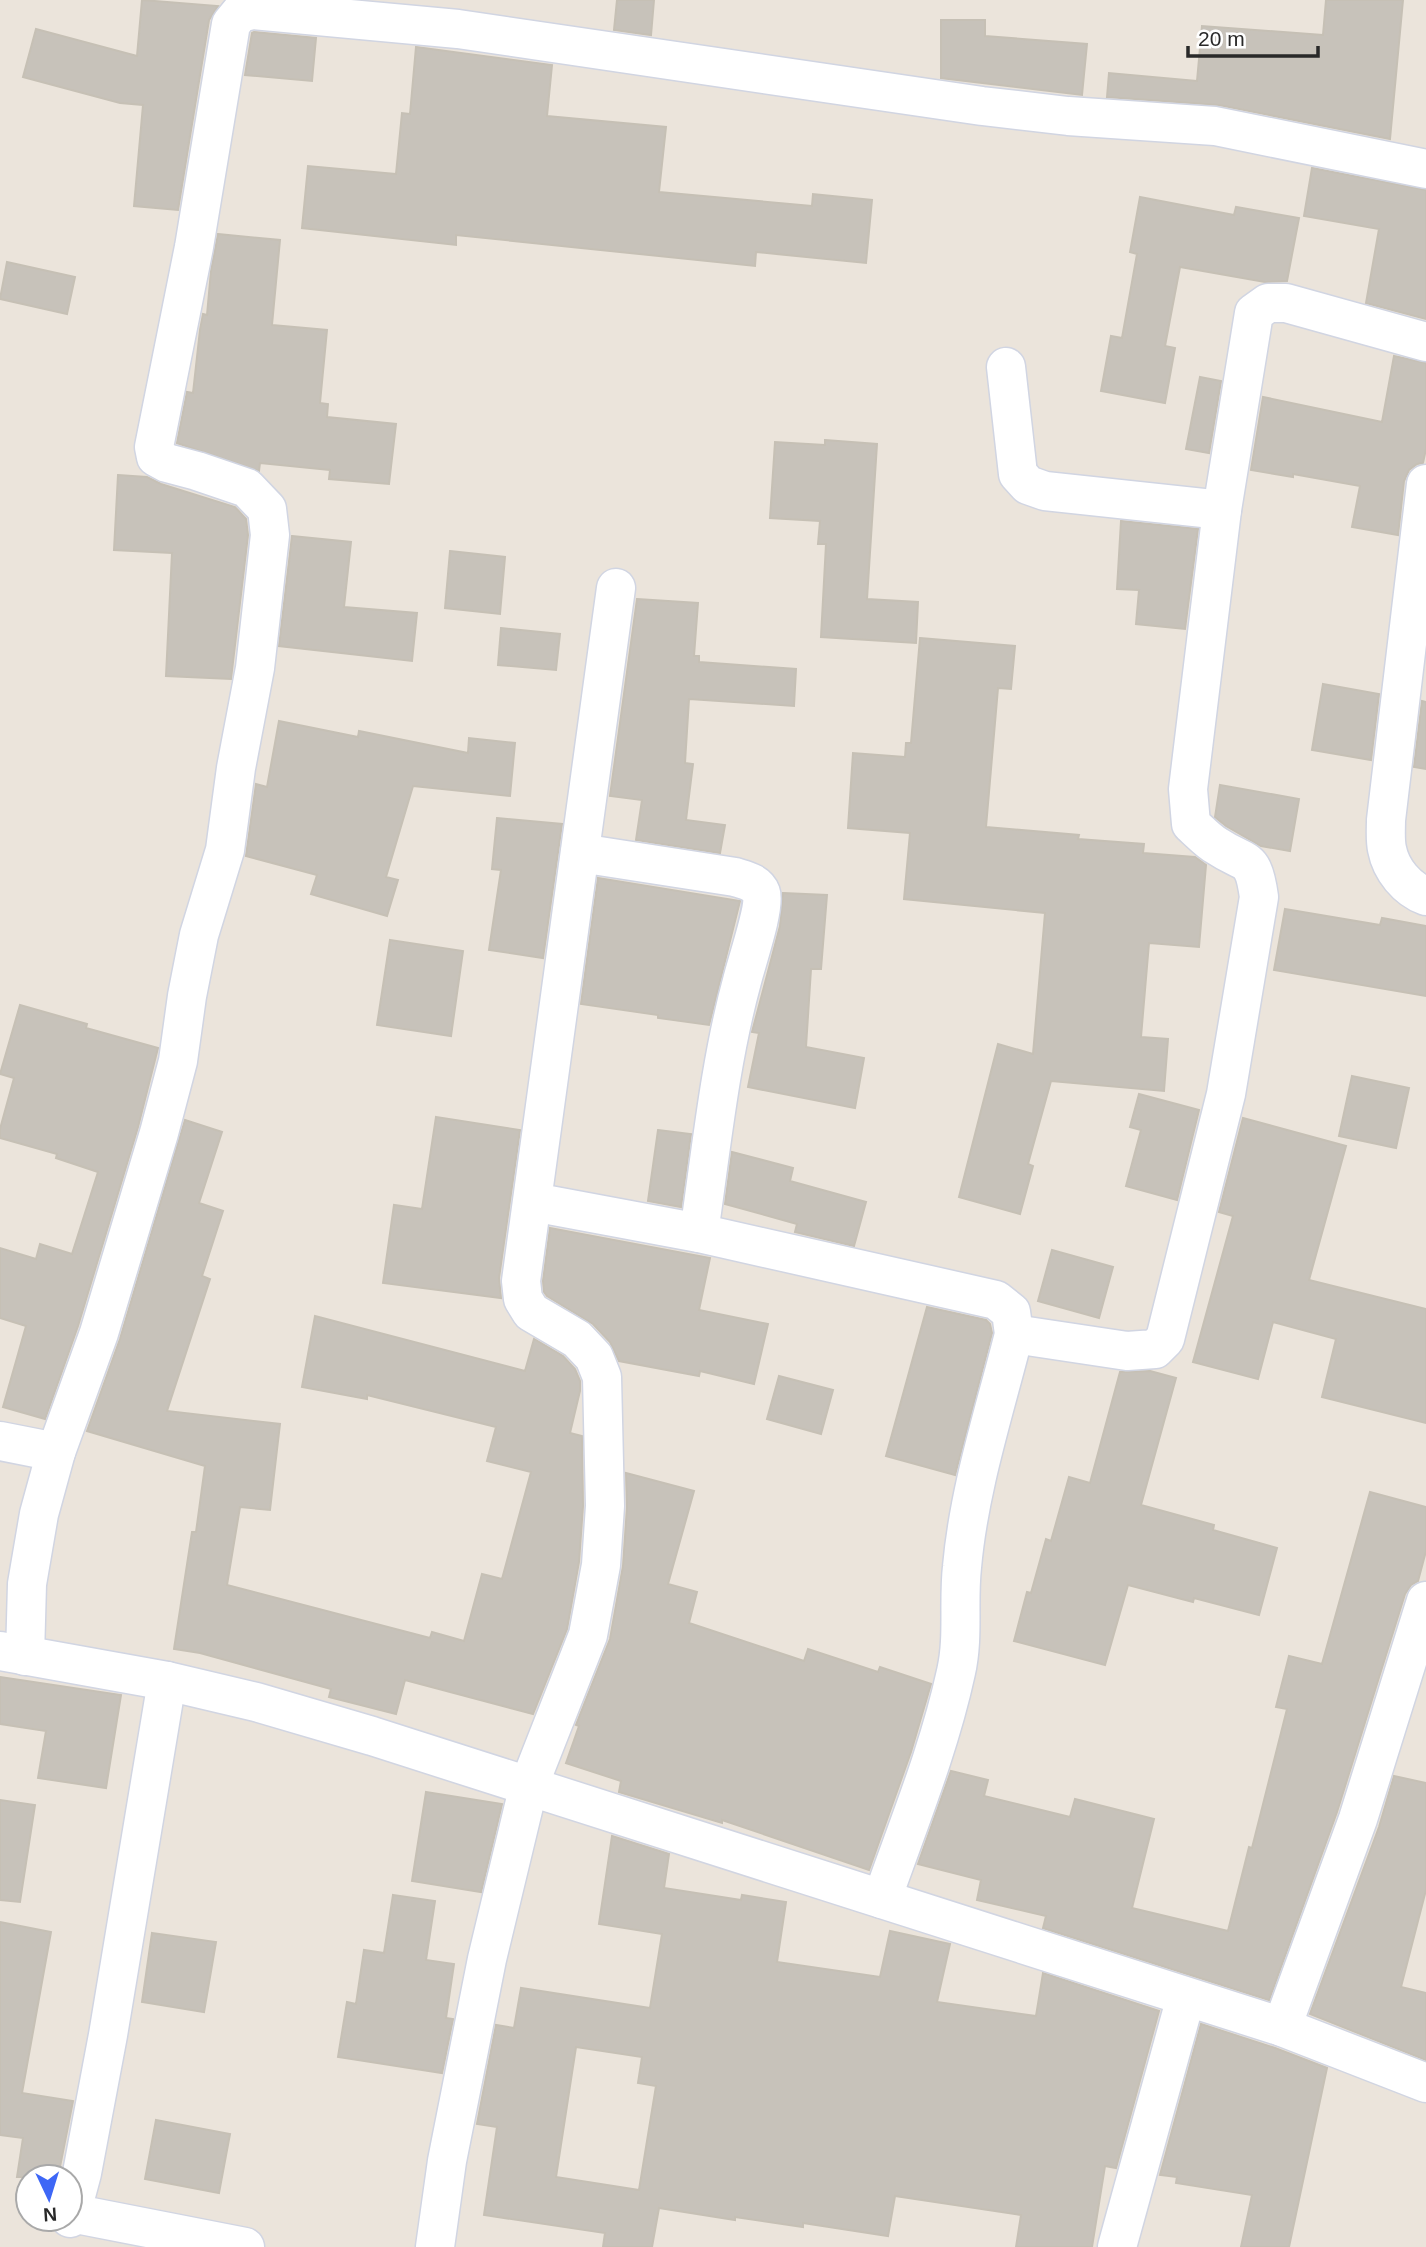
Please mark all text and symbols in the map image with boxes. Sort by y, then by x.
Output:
scale bar [1188,14,1318,58]
text: 20 m [1198,27,1245,50]
north arrow [14,2163,84,2233]
text: N [43,2204,58,2225]

